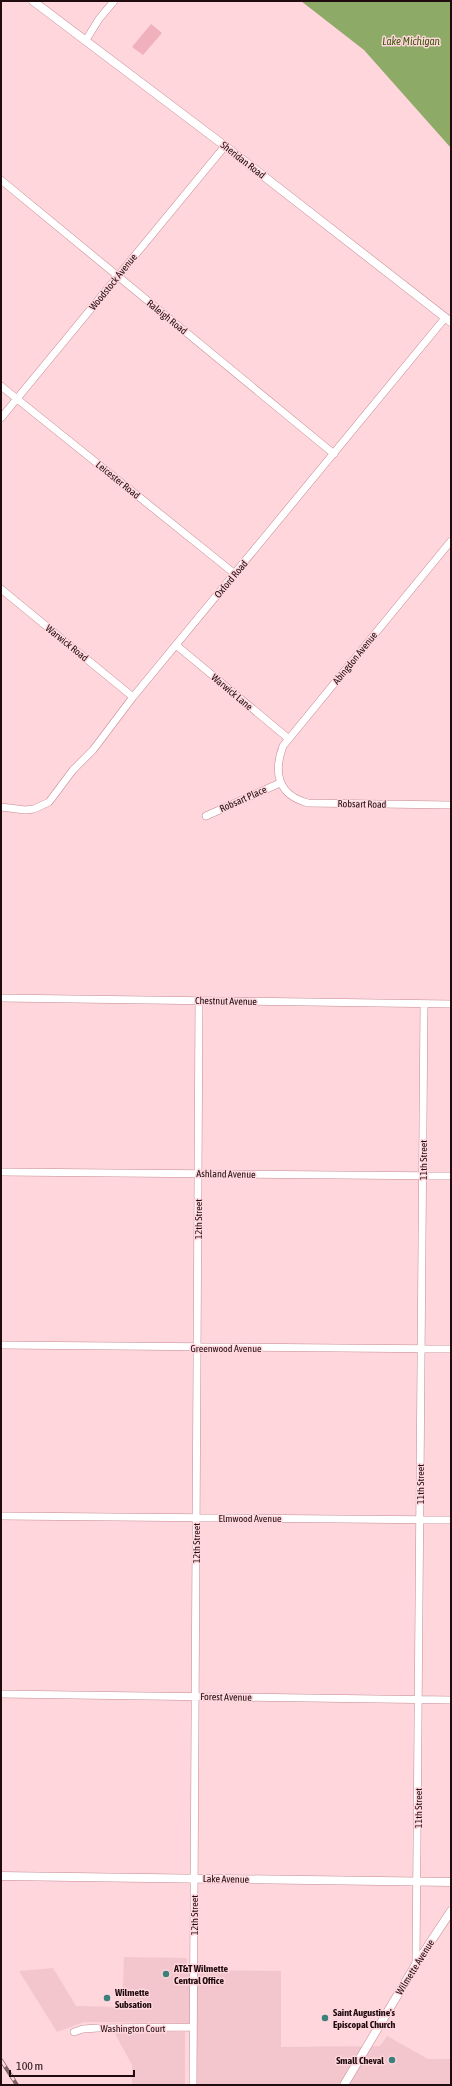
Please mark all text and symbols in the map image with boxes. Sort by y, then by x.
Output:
water label: Lake Michigan [382,35,441,47]
street label: Sheridan Road [219,139,268,181]
street label: Woodstock Avenue [87,251,139,312]
street label: Raleigh Road [145,297,190,337]
street label: Leicester Road [94,459,142,501]
street label: Oxford Road [212,558,250,600]
street label: Warwick Road [44,623,91,664]
street label: Abingdon Avenue [331,629,380,686]
street label: Warwick Lane [209,672,255,713]
street label: Robsart Place [218,784,269,814]
street label: Robsart Road [338,798,387,810]
street label: Chestnut Avenue [195,995,258,1007]
street label: 11th Street [418,1140,429,1180]
street label: Ashland Avenue [196,1168,256,1180]
street label: 12th Street [193,1199,204,1239]
street label: Greenwood Avenue [190,1343,262,1354]
street label: 11th Street [415,1464,426,1504]
street label: Elmwood Avenue [218,1513,282,1524]
street label: 12th Street [191,1523,202,1563]
street label: Forest Avenue [200,1691,252,1703]
street label: 11th Street [413,1788,424,1828]
street label: Lake Avenue [203,1873,250,1885]
street label: 12th Street [189,1895,200,1935]
street label: Wilmette Avenue [394,1937,437,1997]
place label: AT&T Wilmette Central Office [173,1963,228,1986]
marker: AT&T Wilmette Central Office [161,1969,171,1979]
place label: Wilmette Subsation [114,1987,152,2010]
marker: Wilmette Subsation [102,1993,112,2003]
place label: Saint Augustine's Episcopal Church [333,2007,396,2030]
marker: Saint Augustine's Episcopal Church [320,2013,330,2023]
street label: Washington Court [101,2023,166,2034]
scale bar [10,2052,134,2078]
place label: Small Cheval [336,2055,384,2066]
marker: Small Cheval [387,2055,397,2065]
text: 100 m [16,2059,43,2073]

